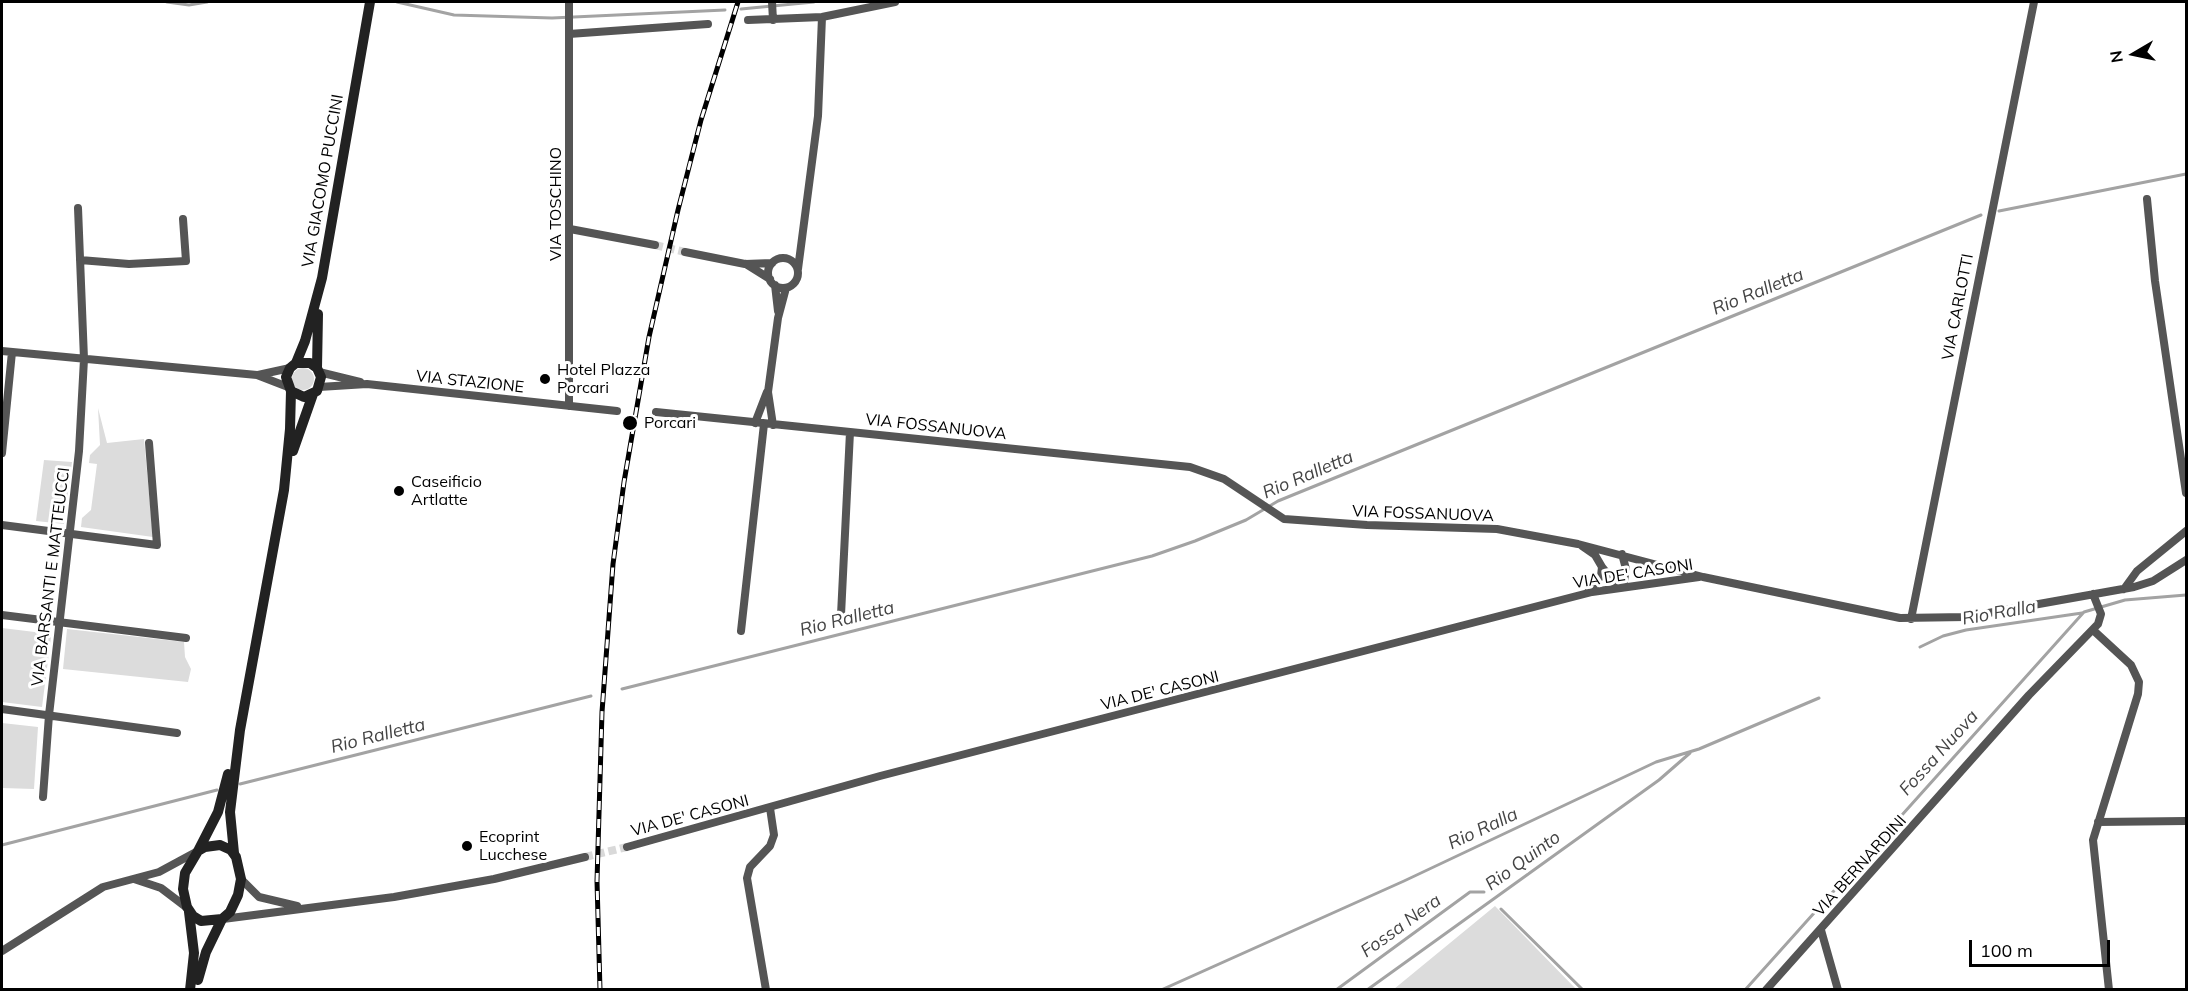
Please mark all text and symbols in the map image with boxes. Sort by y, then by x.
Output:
north arrow [2104,24,2164,84]
text: N [2105,49,2127,64]
street label: VIA GIACOMO PUCCINI [298,93,348,269]
street label: VIA TOSCHINO [546,147,566,261]
street label: VIA CARLOTTI [1938,252,1978,362]
water label: Rio Ralletta [1709,264,1807,320]
place label: Hotel Plazza Porcari [557,360,650,398]
street label: VIA STAZIONE [415,367,525,397]
marker: Hotel Plazza Porcari [538,372,552,386]
street label: VIA FOSSANUOVA [865,410,1007,444]
place label: Porcari [644,413,696,433]
marker: Porcari [621,414,639,432]
water label: Rio Ralletta [1259,446,1357,504]
street label: VIA BARSANTI E MATTEUCCI [28,466,74,688]
place label: Caseificio Artlatte [411,472,482,510]
marker: Caseificio Artlatte [392,484,406,498]
street label: VIA FOSSANUOVA [1352,502,1494,526]
street label: VIA DE' CASONI [1572,555,1694,593]
water label: Rio Ralla [1961,596,2037,630]
water label: Rio Ralletta [798,597,896,641]
street label: VIA DE' CASONI [1099,667,1221,715]
water label: Fossa Nuova [1895,706,1983,800]
water label: Rio Ralletta [329,714,427,758]
street label: VIA DE' CASONI [629,791,751,841]
water label: Rio Ralla [1445,804,1521,854]
street label: VIA BERNARDINI [1810,811,1910,921]
place label: Ecoprint Lucchese [479,827,547,865]
water label: Rio Quinto [1481,827,1565,895]
marker: Ecoprint Lucchese [460,839,474,853]
water label: Fossa Nera [1357,890,1445,962]
scale bar [1972,928,2113,966]
text: 100 m [1980,939,2033,962]

